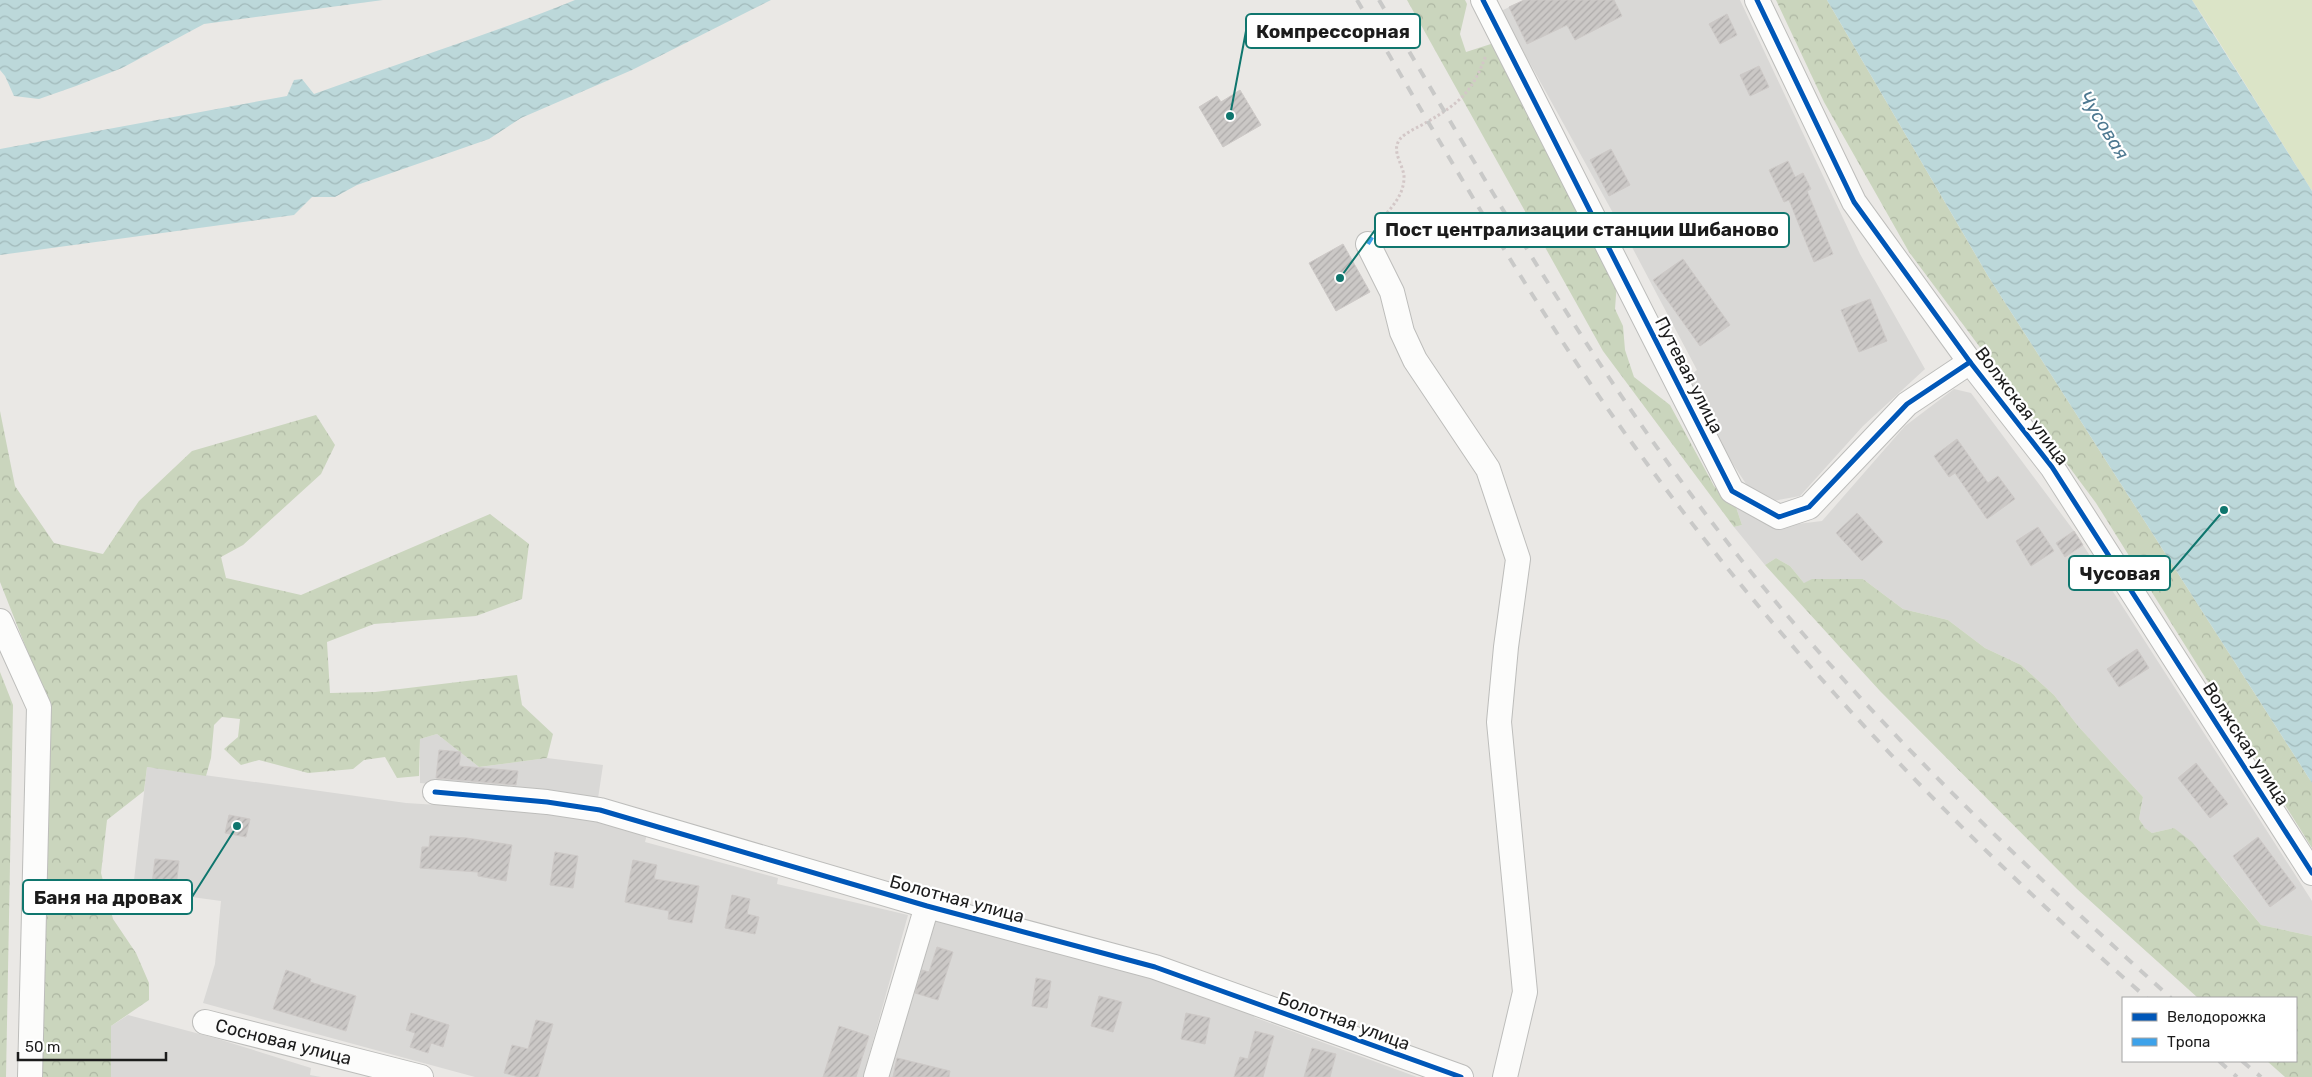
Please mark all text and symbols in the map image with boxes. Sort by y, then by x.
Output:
callout: Компрессорная [1246,14,1420,48]
text: Компрессорная [1256,20,1410,43]
water label: Чусовая [2074,87,2134,163]
callout: Пост централизации станции Шибаново [1375,213,1789,247]
text: Пост централизации станции Шибаново [1385,218,1779,241]
street label: Путевая улица [1650,313,1728,437]
street label: Волжская улица [1970,342,2074,470]
callout: Чусовая [2069,556,2170,590]
text: Чусовая [2079,562,2161,585]
street label: Волжская улица [2198,678,2294,810]
street label: Болотная улица [887,870,1027,928]
callout: Баня на дровах [23,880,192,914]
text: Баня на дровах [34,886,182,909]
street label: Болотная улица [1275,987,1413,1055]
legend [2122,997,2297,1062]
text: Велодорожка [2167,1008,2266,1026]
street label: Сосновая улица [213,1014,354,1070]
scale bar [18,1030,165,1062]
text: Тропа [2167,1033,2210,1051]
text: 50 m [25,1038,60,1056]

